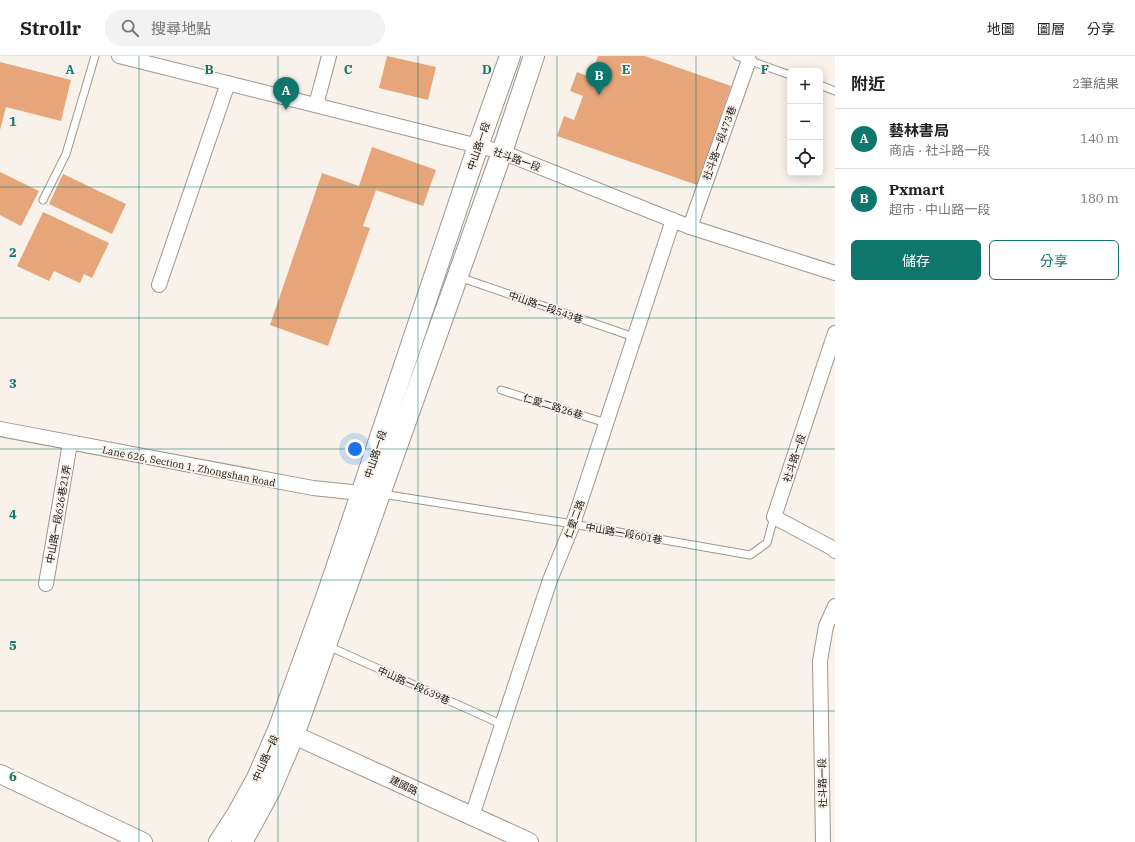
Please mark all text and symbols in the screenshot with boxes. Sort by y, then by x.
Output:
search box [105,10,385,46]
text: Strollr [20,16,81,40]
icon: search [119,17,141,39]
text: 搜尋地點 [151,19,211,38]
text: 地圖 [987,20,1015,38]
text: 圖層 [1037,20,1065,38]
text: 分享 [1087,20,1115,38]
text: A [65,61,75,78]
text: B [204,61,214,78]
text: C [344,61,353,78]
text: D [482,61,492,78]
text: E [622,61,630,78]
text: F [761,61,769,78]
pin: B [586,62,612,95]
map controls [787,68,823,176]
button: + [787,68,823,104]
text: 附近 [851,73,885,95]
text: 2筆結果 [1072,75,1119,92]
pin: A [273,77,299,110]
street label: 社斗路一段473巷 [700,104,739,182]
button: − [787,104,823,140]
text: 1 [9,113,17,130]
street label: 中山路一段 [464,120,493,172]
text: 藝林書局 [889,121,949,140]
text: A [859,130,869,147]
text: 140 m [1080,130,1119,147]
button: locate [787,140,823,176]
text: 商店 · 社斗路一段 [889,142,990,159]
street label: 社斗路一段 [491,145,543,174]
text: Pxmart [889,180,944,199]
text: B [859,190,869,207]
text: 180 m [1080,190,1119,207]
text: 超市 · 中山路一段 [889,201,990,218]
button: 儲存 [851,240,981,280]
button: 分享 [989,240,1119,280]
text: 2 [9,244,17,261]
street label: 中山路一段543巷 [507,289,585,326]
text: 3 [9,375,17,392]
street label: 仁愛二路26巷 [521,391,584,422]
street label: 中山路一段 [362,428,389,480]
street label: 社斗路一段 [781,432,808,484]
your location [345,439,365,459]
street label: Lane 626, Section 1, Zhongshan Road [101,443,277,490]
street label: 中山路一段626巷21弄 [43,464,74,564]
street label: 仁愛二路 [562,498,587,540]
text: 4 [9,506,17,523]
street label: 中山路一段601巷 [584,520,663,547]
text: 5 [9,637,17,654]
street label: 中山路一段639巷 [376,664,452,707]
street label: 中山路一段 [249,733,282,784]
street label: 社斗路一段 [816,758,829,808]
text: 6 [9,768,17,785]
street label: 建國路 [387,773,420,798]

